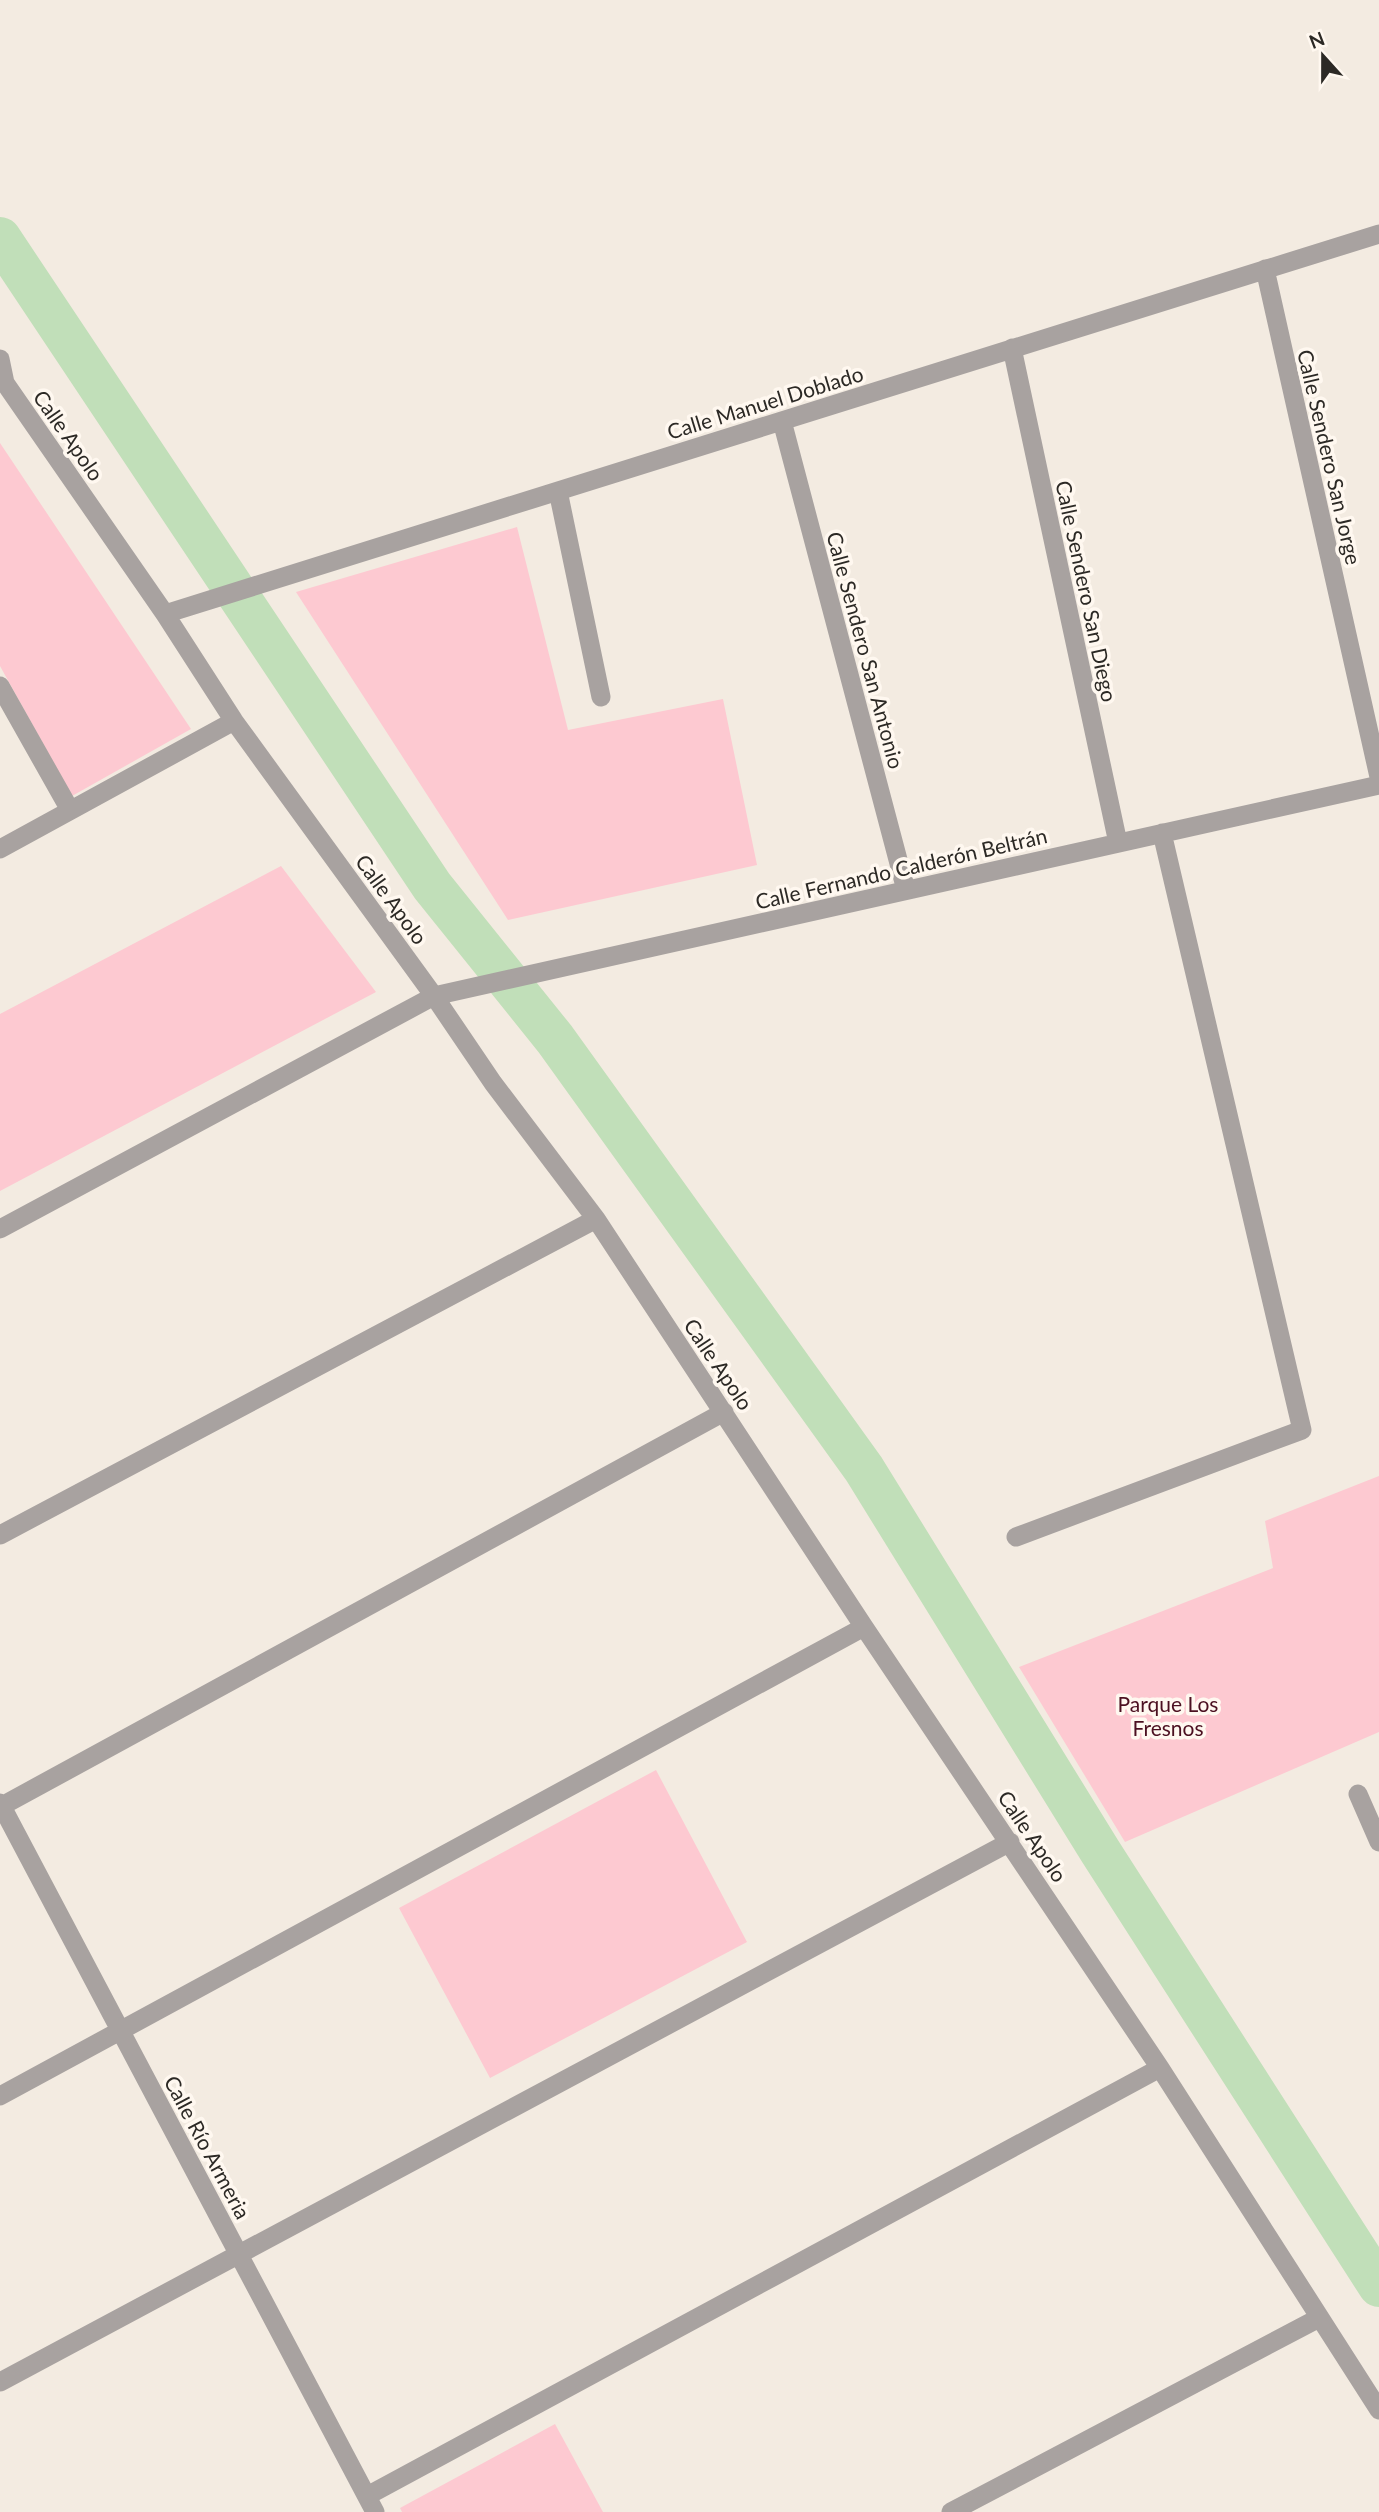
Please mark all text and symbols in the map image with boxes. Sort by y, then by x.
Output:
north arrow [1288,21,1358,91]
text: N [1306,26,1328,53]
street label: Calle Sendero San Jorge [1293,347,1367,567]
street label: Calle Manuel Doblado [664,360,866,444]
street label: Calle Apolo [29,385,109,485]
street label: Calle Sendero San Diego [1051,478,1123,704]
street label: Calle Sendero San Antonio [822,529,910,771]
street label: Calle Fernando Calderón Beltrán [753,822,1049,914]
street label: Calle Apolo [351,849,433,949]
street label: Calle Apolo [679,1314,759,1415]
park label: Parque Los Fresnos [1118,1691,1218,1740]
street label: Calle Apolo [993,1786,1073,1887]
street label: Calle Río Armeria [160,2071,256,2223]

